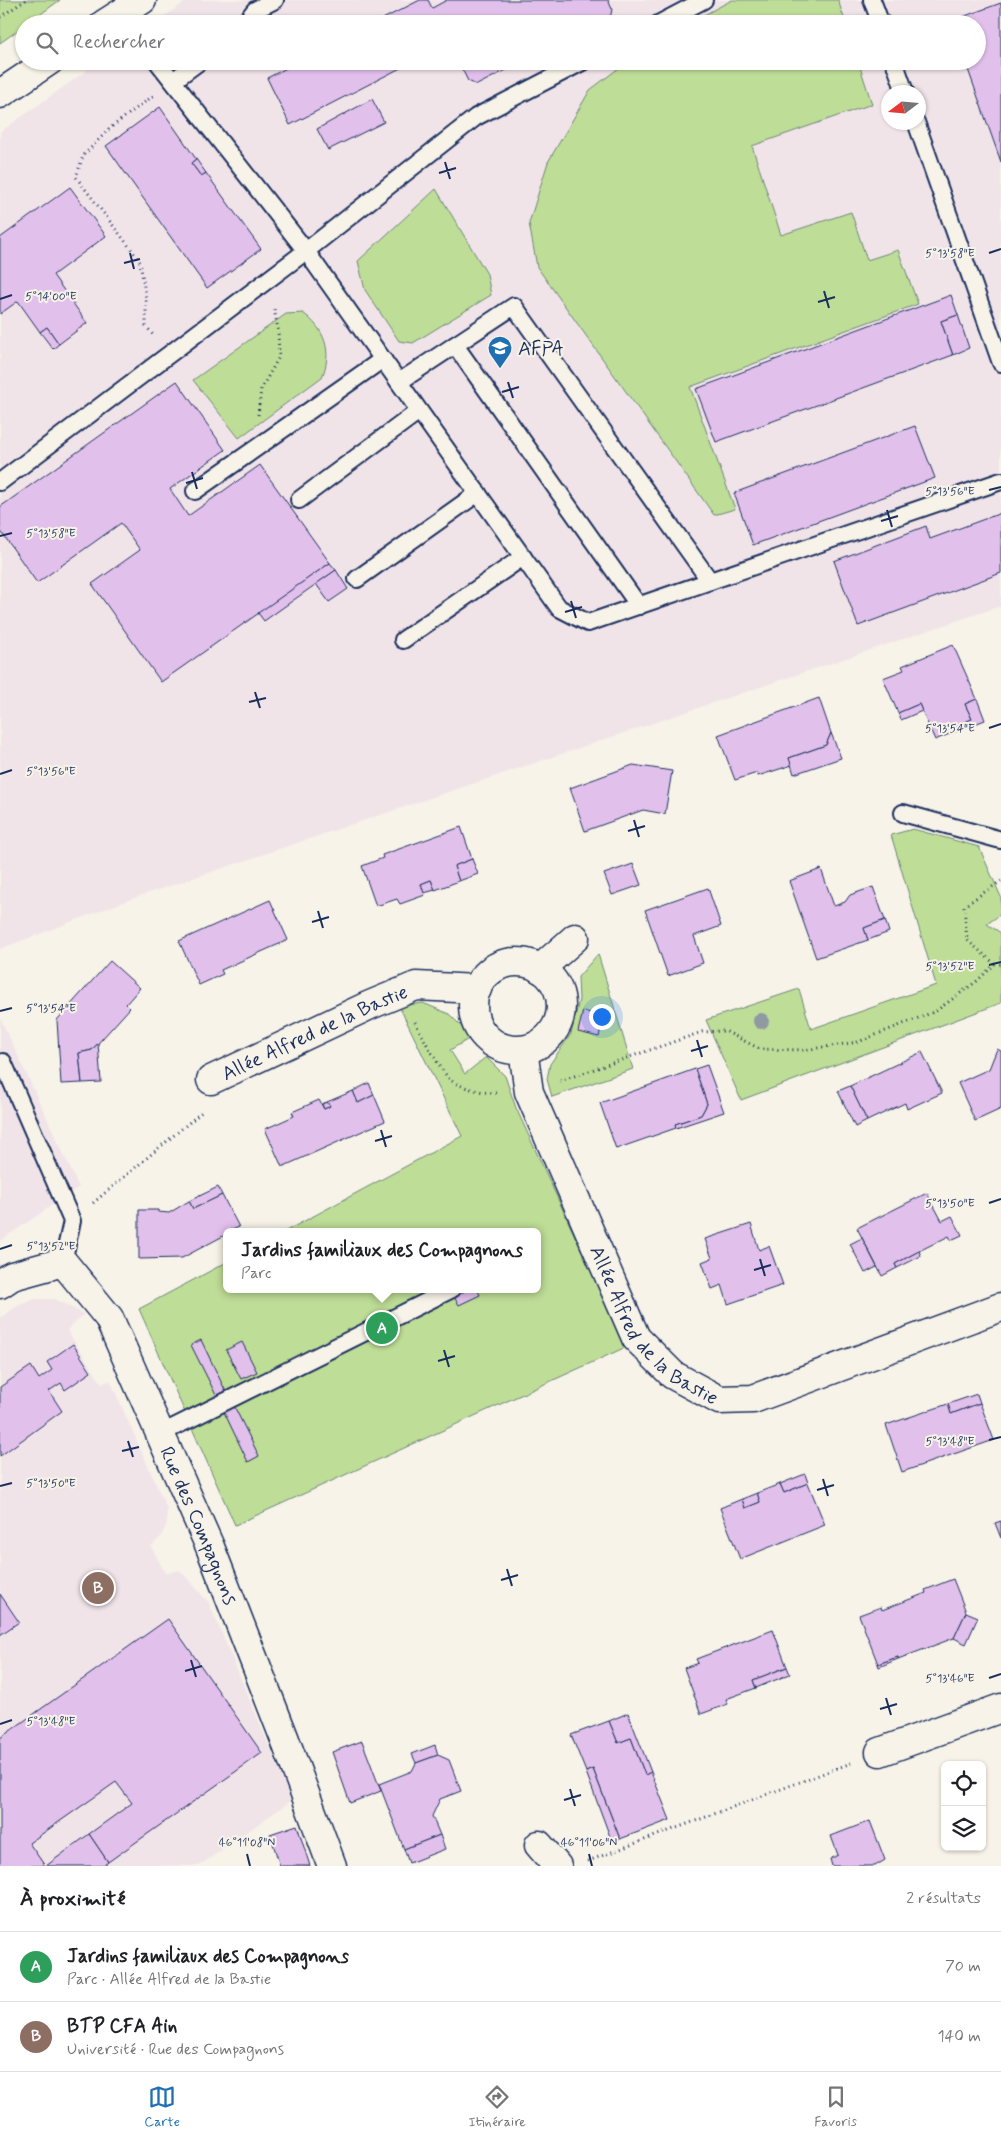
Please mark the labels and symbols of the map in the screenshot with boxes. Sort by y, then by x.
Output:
north arrow [881,85,926,130]
text: 5°13'58"E [925,246,975,262]
text: 5°14'00"E [25,289,77,305]
school or university icon: AFPA [487,335,513,369]
place label: AFPA [518,336,564,363]
text: 5°13'56"E [925,484,975,500]
text: 5°13'58"E [26,526,76,542]
text: 5°13'54"E [925,721,975,737]
text: 5°13'56"E [26,764,76,780]
text: 5°13'52"E [925,959,975,975]
street label: Allée Alfred de la Bastie [218,979,412,1088]
text: 5°13'54"E [26,1001,76,1017]
your location [589,1004,615,1030]
text: 5°13'50"E [925,1196,975,1212]
text: 5°13'52"E [26,1239,76,1255]
street label: Allée Alfred de la Bastie [582,1242,723,1412]
pin: A [366,1309,398,1347]
text: 5°13'48"E [925,1434,975,1450]
street label: Rue des Compagnons [152,1443,243,1609]
text: 5°13'50"E [26,1476,76,1492]
pin: B [82,1569,114,1607]
text: 5°13'46"E [925,1671,975,1687]
text: 5°13'48"E [26,1714,76,1730]
text: 46°11'08"N [219,1835,275,1851]
text: 46°11'06"N [561,1835,617,1851]

